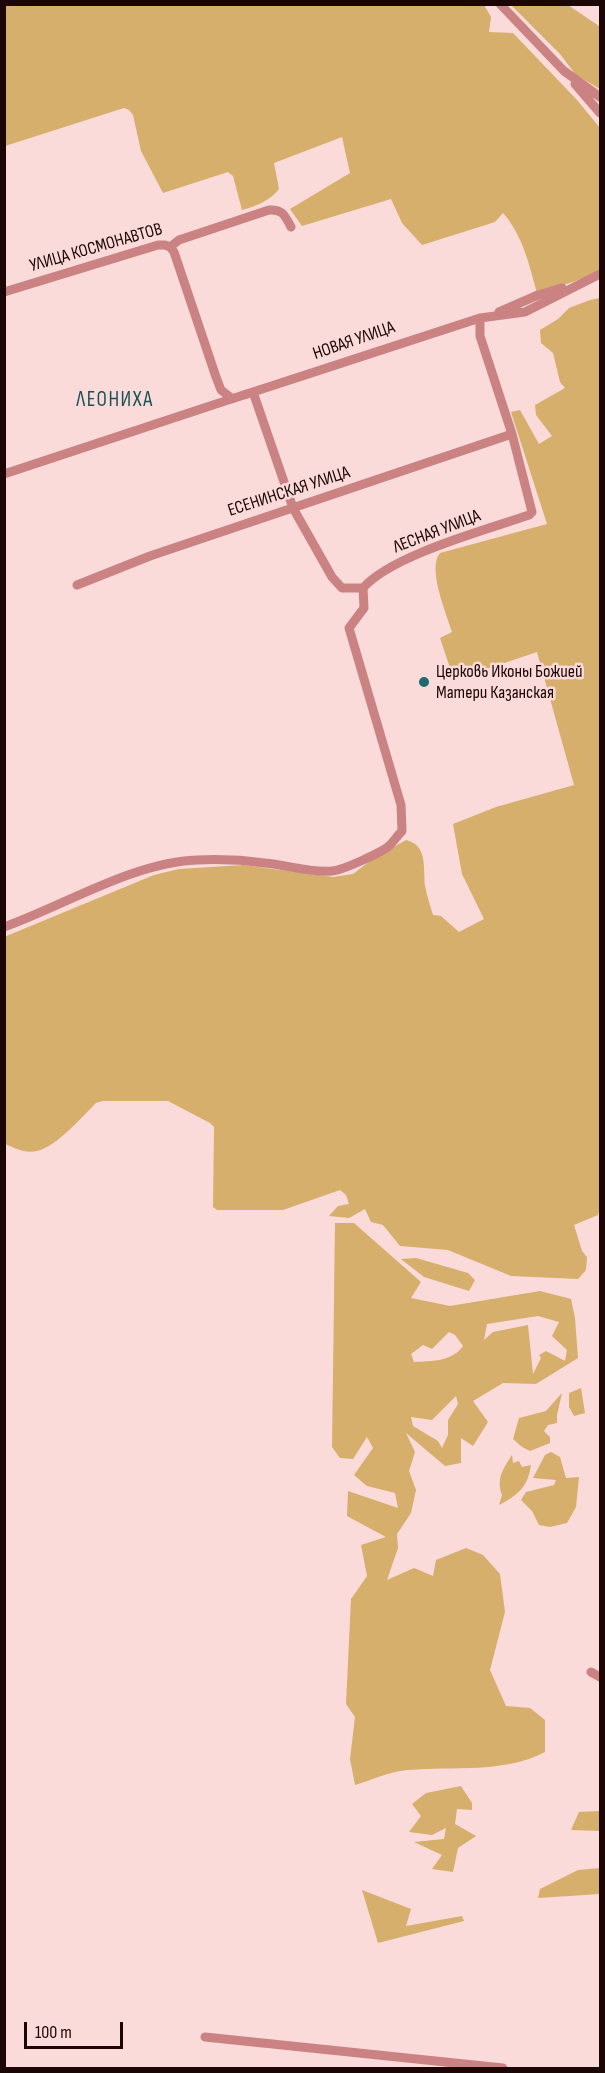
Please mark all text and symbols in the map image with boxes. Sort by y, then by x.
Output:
street label: УЛИЦА КОСМОНАВТОВ [27,219,165,277]
street label: НОВАЯ УЛИЦА [310,317,398,365]
district label: ЛЕОНИХА [76,388,154,414]
street label: ЕСЕНИНСКАЯ УЛИЦА [225,462,353,522]
street label: ЛЕСНАЯ УЛИЦА [390,505,484,559]
place label: Церковь Иконы Божией Матери Казанская [436,661,582,704]
marker: Церковь Иконы Божией Матери Казанская [417,675,431,689]
scale bar [27,2010,126,2048]
text: 100 m [35,2022,72,2043]

